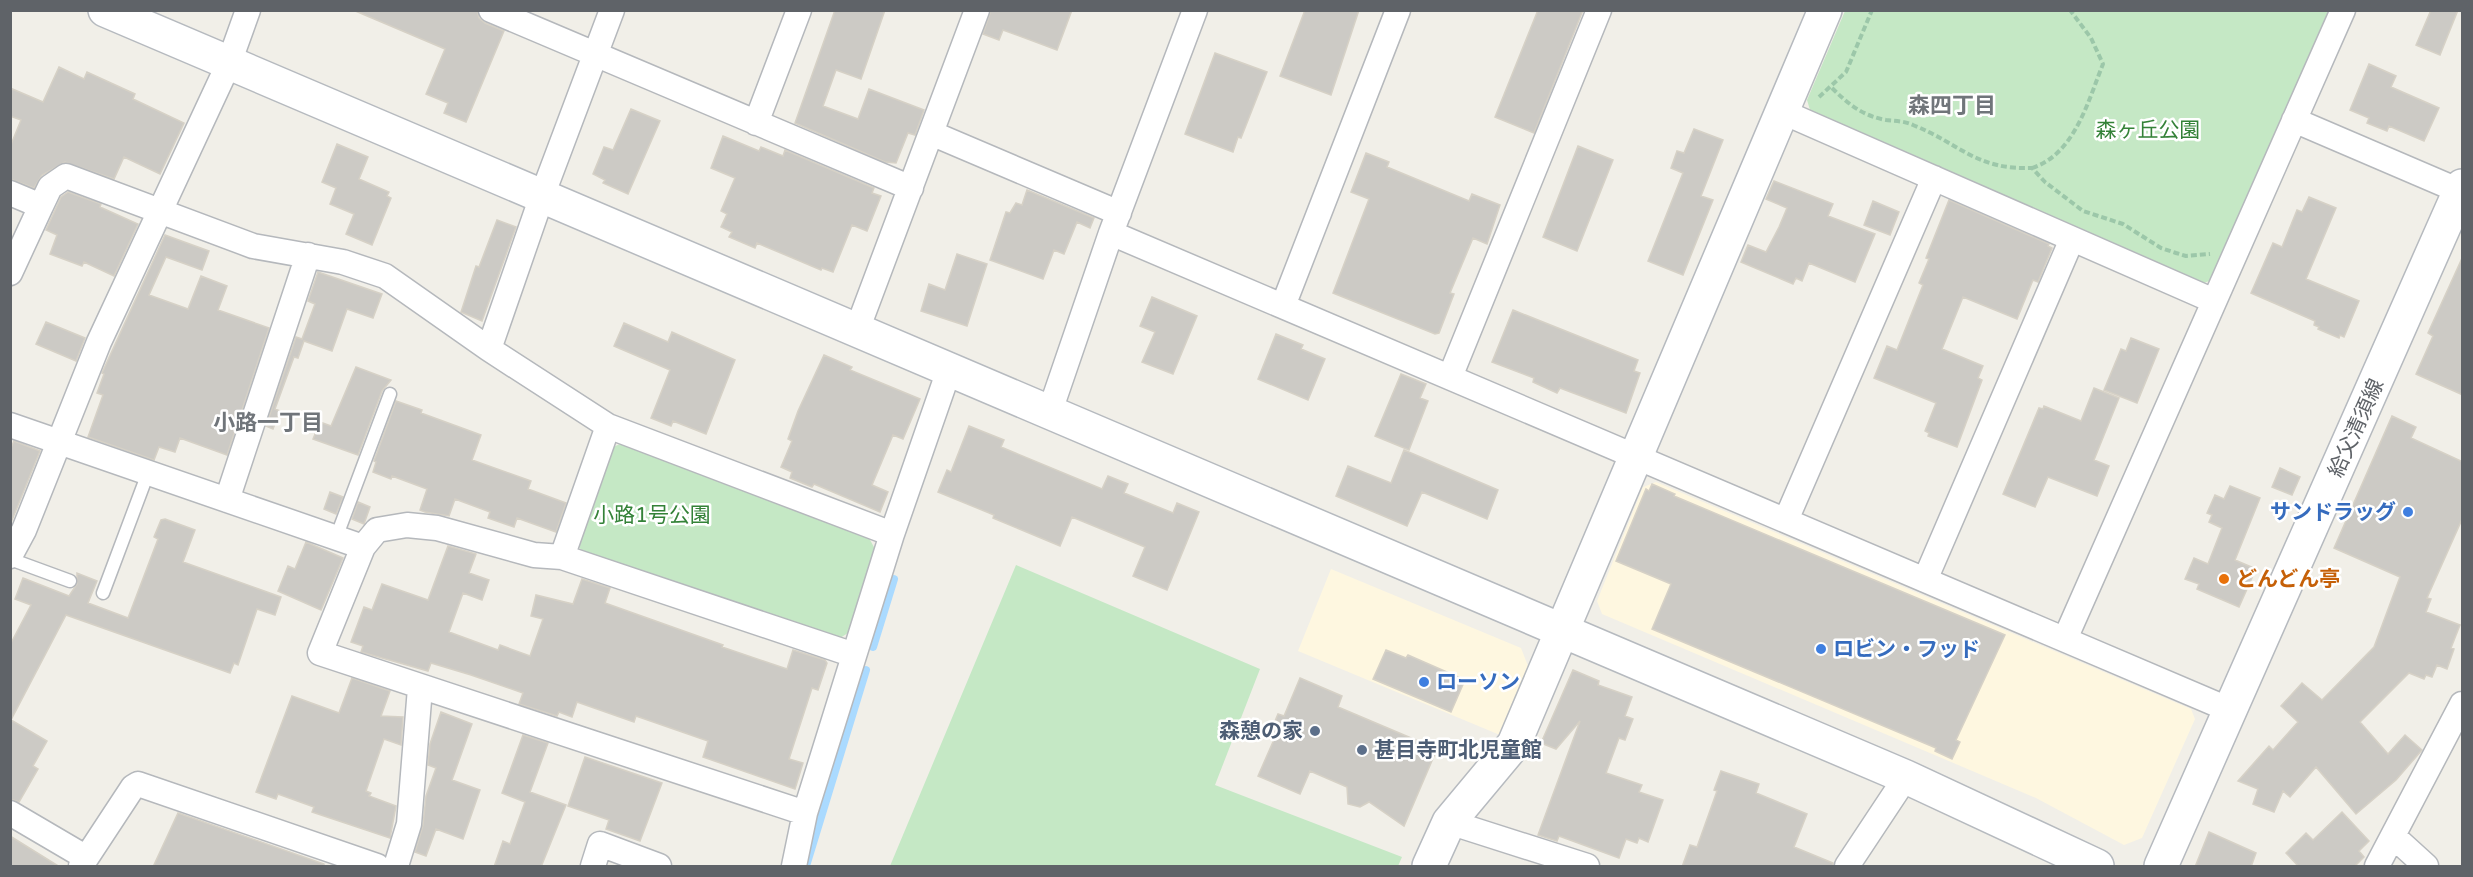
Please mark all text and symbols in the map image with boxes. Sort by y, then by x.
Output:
district label: 森四丁目 [1908,93,1996,119]
park label: 森ヶ丘公園 [2096,118,2201,143]
street label: 給父清須線 [2324,375,2389,481]
district label: 小路一丁目 [213,410,323,436]
place label: サンドラッグ [2270,500,2396,525]
park label: 小路1号公園 [593,503,711,528]
marker: サンドラッグ [2401,505,2415,519]
place label: どんどん亭 [2236,567,2340,592]
marker: どんどん亭 [2217,572,2231,586]
place label: ロビン・フッド [1833,637,1980,662]
marker: ロビン・フッド [1814,642,1828,656]
place label: ローソン [1436,670,1520,695]
marker: ローソン [1417,675,1431,689]
place label: 森憩の家 [1219,719,1303,744]
marker: 森憩の家 [1308,724,1322,738]
place label: 甚目寺町北児童館 [1374,738,1542,763]
marker: 甚目寺町北児童館 [1355,743,1369,757]

